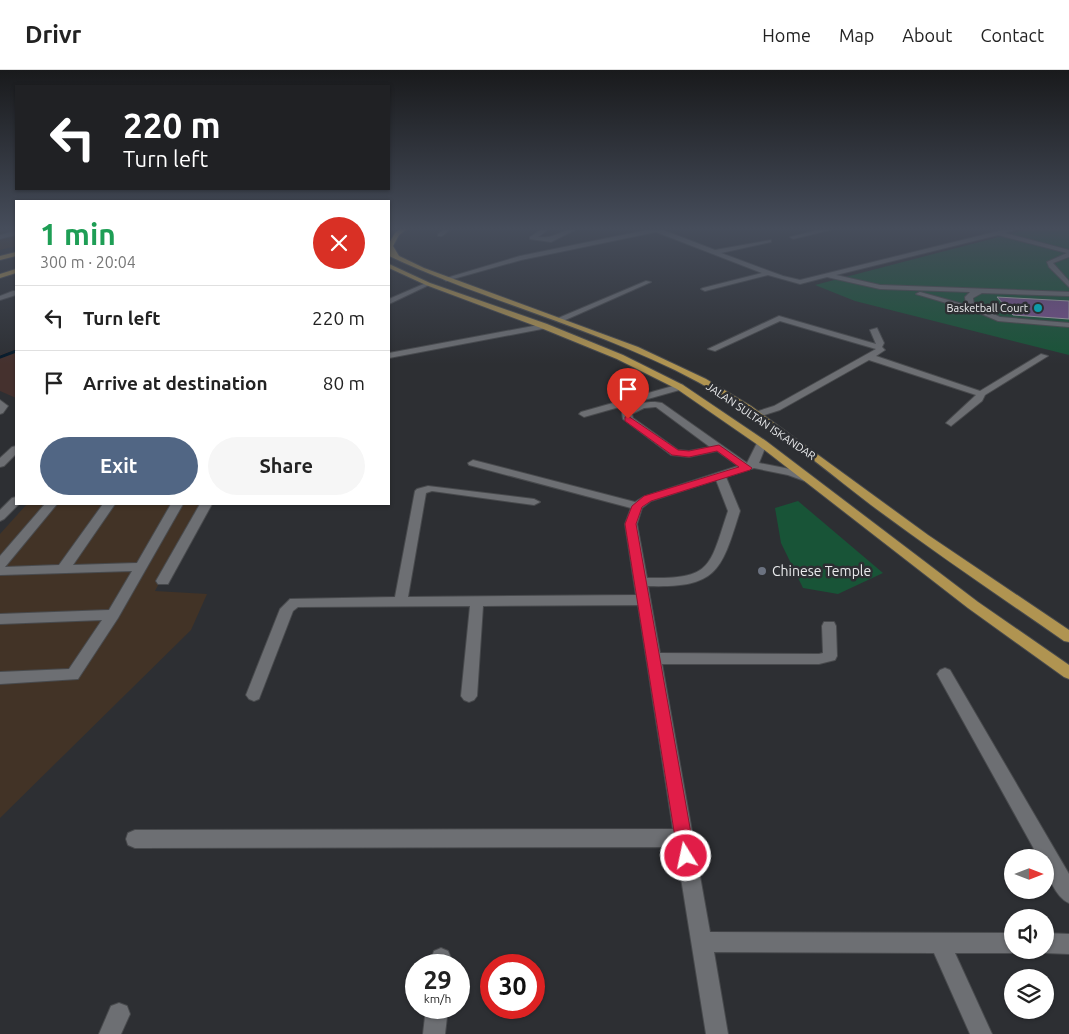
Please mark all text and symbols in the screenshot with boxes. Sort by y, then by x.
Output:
text: Drivr [25,21,81,48]
text: Home [762,25,811,45]
text: Map [839,25,874,45]
text: About [902,25,952,45]
text: Contact [980,25,1044,45]
icon: left [40,105,105,170]
text: 220 m [123,105,221,145]
text: Turn left [123,146,208,171]
text: 1 min [40,217,116,251]
button: close [313,217,365,269]
text: 300 m · 20:04 [40,253,136,271]
place label: Basketball Court [947,302,1029,314]
marker: Basketball Court [1032,302,1044,314]
icon: left [40,304,68,332]
text: Turn left [83,307,161,329]
text: 220 m [312,307,365,329]
pin [607,368,649,419]
icon: arrive [40,369,68,397]
text: Arrive at destination [83,372,268,394]
text: 80 m [323,372,365,394]
icon: arrive [614,375,642,403]
street label: JALAN SULTAN ISKANDAR [704,380,818,462]
button: Exit [40,437,198,495]
button: Share [208,437,365,495]
place label: Chinese Temple [772,563,871,579]
marker: Chinese Temple [756,565,768,577]
position arrow [659,829,711,881]
north arrow [1004,849,1054,899]
map controls [1004,849,1054,1019]
button: sound [1004,909,1054,959]
speed limit sign: 30 [480,954,545,1019]
text: 29 [423,966,452,994]
button: layers [1004,969,1054,1019]
text: km/h [424,992,451,1005]

